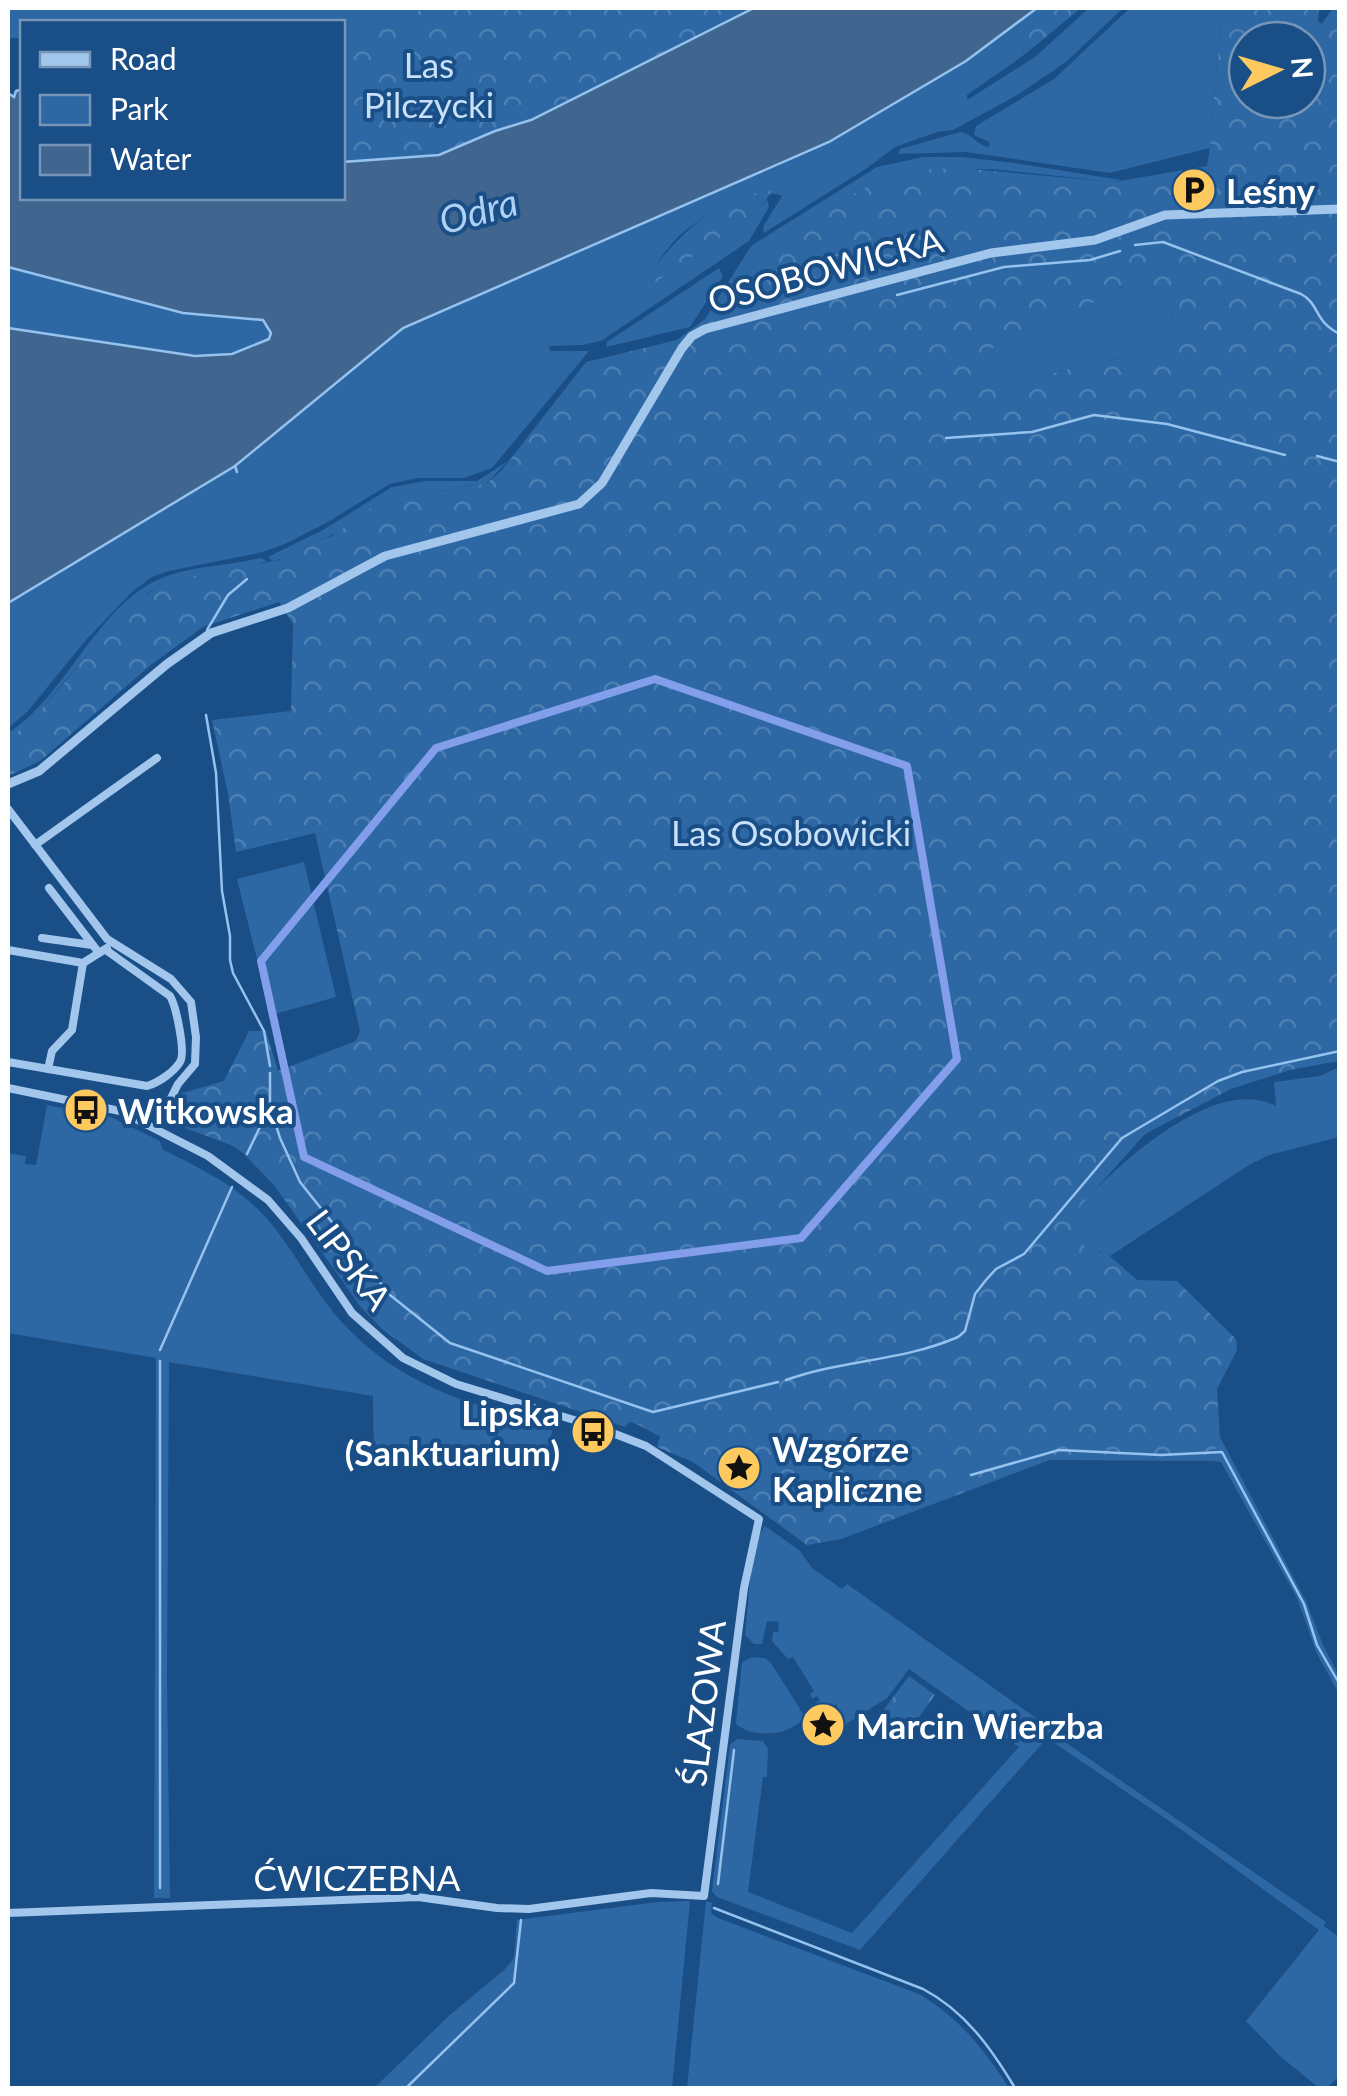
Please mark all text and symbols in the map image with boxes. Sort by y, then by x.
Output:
legend [20,20,345,200]
north arrow [1227,20,1327,120]
text: Road [110,40,177,76]
park label: Las Pilczycki [364,43,494,125]
text: N [1285,56,1321,80]
text: Park [110,90,169,126]
text: Water [110,140,192,176]
parking icon: Leśny [1171,167,1217,213]
place label: Leśny [1226,169,1316,211]
water label: Odra [434,177,522,243]
street label: OSOBOWICKA [703,217,947,321]
park label: Las Osobowicki [671,811,911,853]
bus stop icon: Witkowska [63,1087,109,1133]
place label: Witkowska [118,1089,294,1131]
street label: LIPSKA [299,1201,401,1318]
place label: Lipska (Sanktuarium) [345,1391,560,1473]
bus stop icon: Lipska (Sanktuarium) [570,1409,616,1455]
place label: Wzgórze Kapliczne [772,1427,923,1509]
place icon: Wzgórze Kapliczne [716,1445,762,1491]
street label: ŚLAZOWA [671,1617,733,1789]
place icon: Marcin Wierzba [800,1702,846,1748]
place label: Marcin Wierzba [856,1704,1104,1746]
street label: ĆWICZEBNA [253,1856,461,1898]

